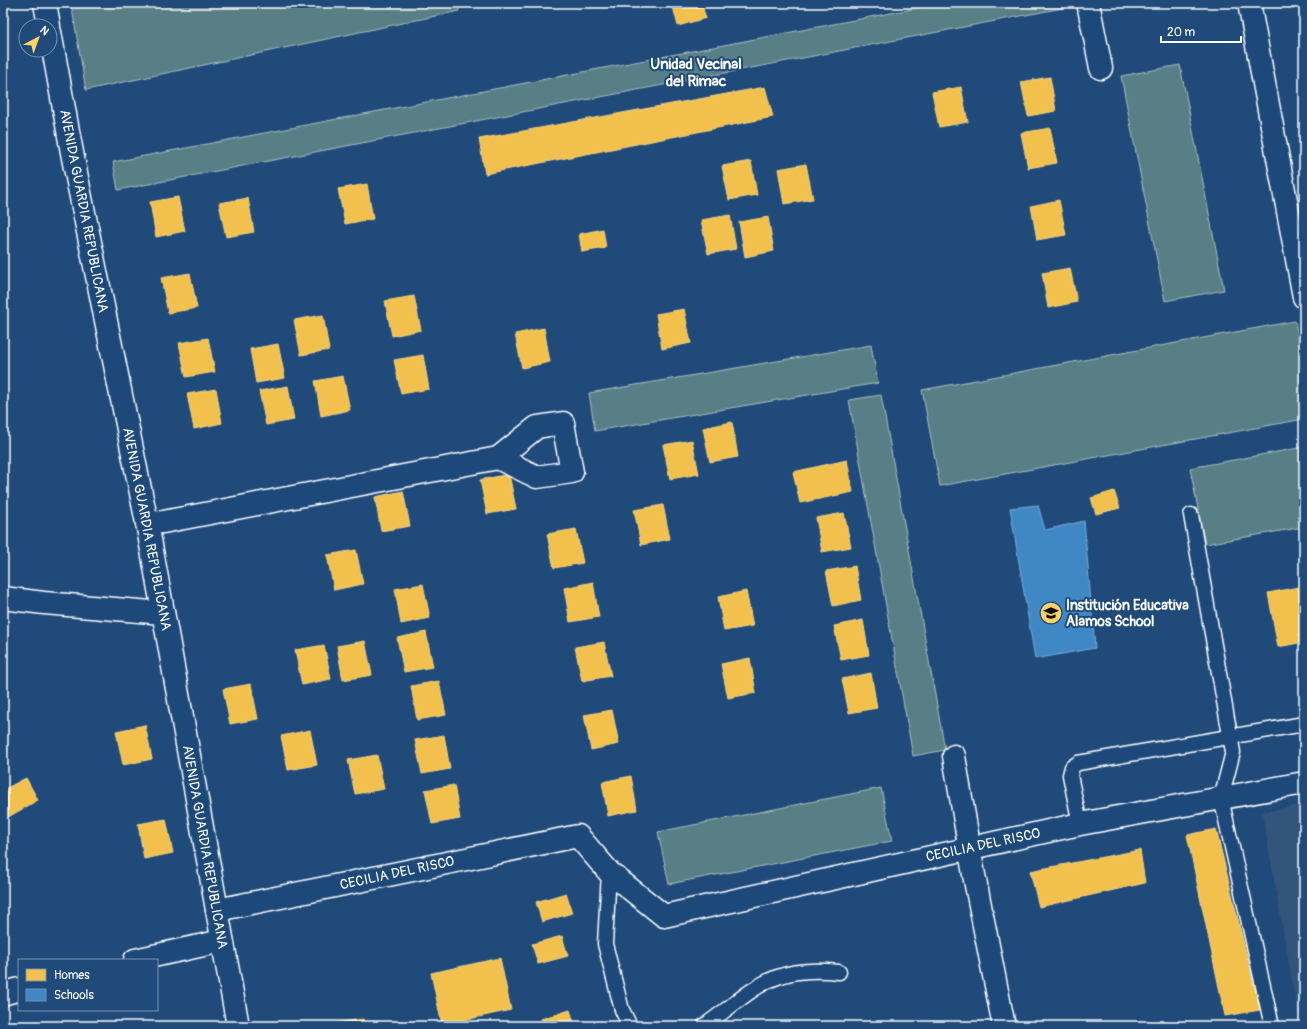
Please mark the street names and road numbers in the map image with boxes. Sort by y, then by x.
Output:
street label: AVENIDA GUARDIA REPUBLICANA [56,108,112,314]
street label: AVENIDA GUARDIA REPUBLICANA [119,426,175,632]
street label: AVENIDA GUARDIA REPUBLICANA [179,744,231,950]
street label: CECILIA DEL RISCO [924,825,1042,865]
street label: CECILIA DEL RISCO [338,853,456,893]

